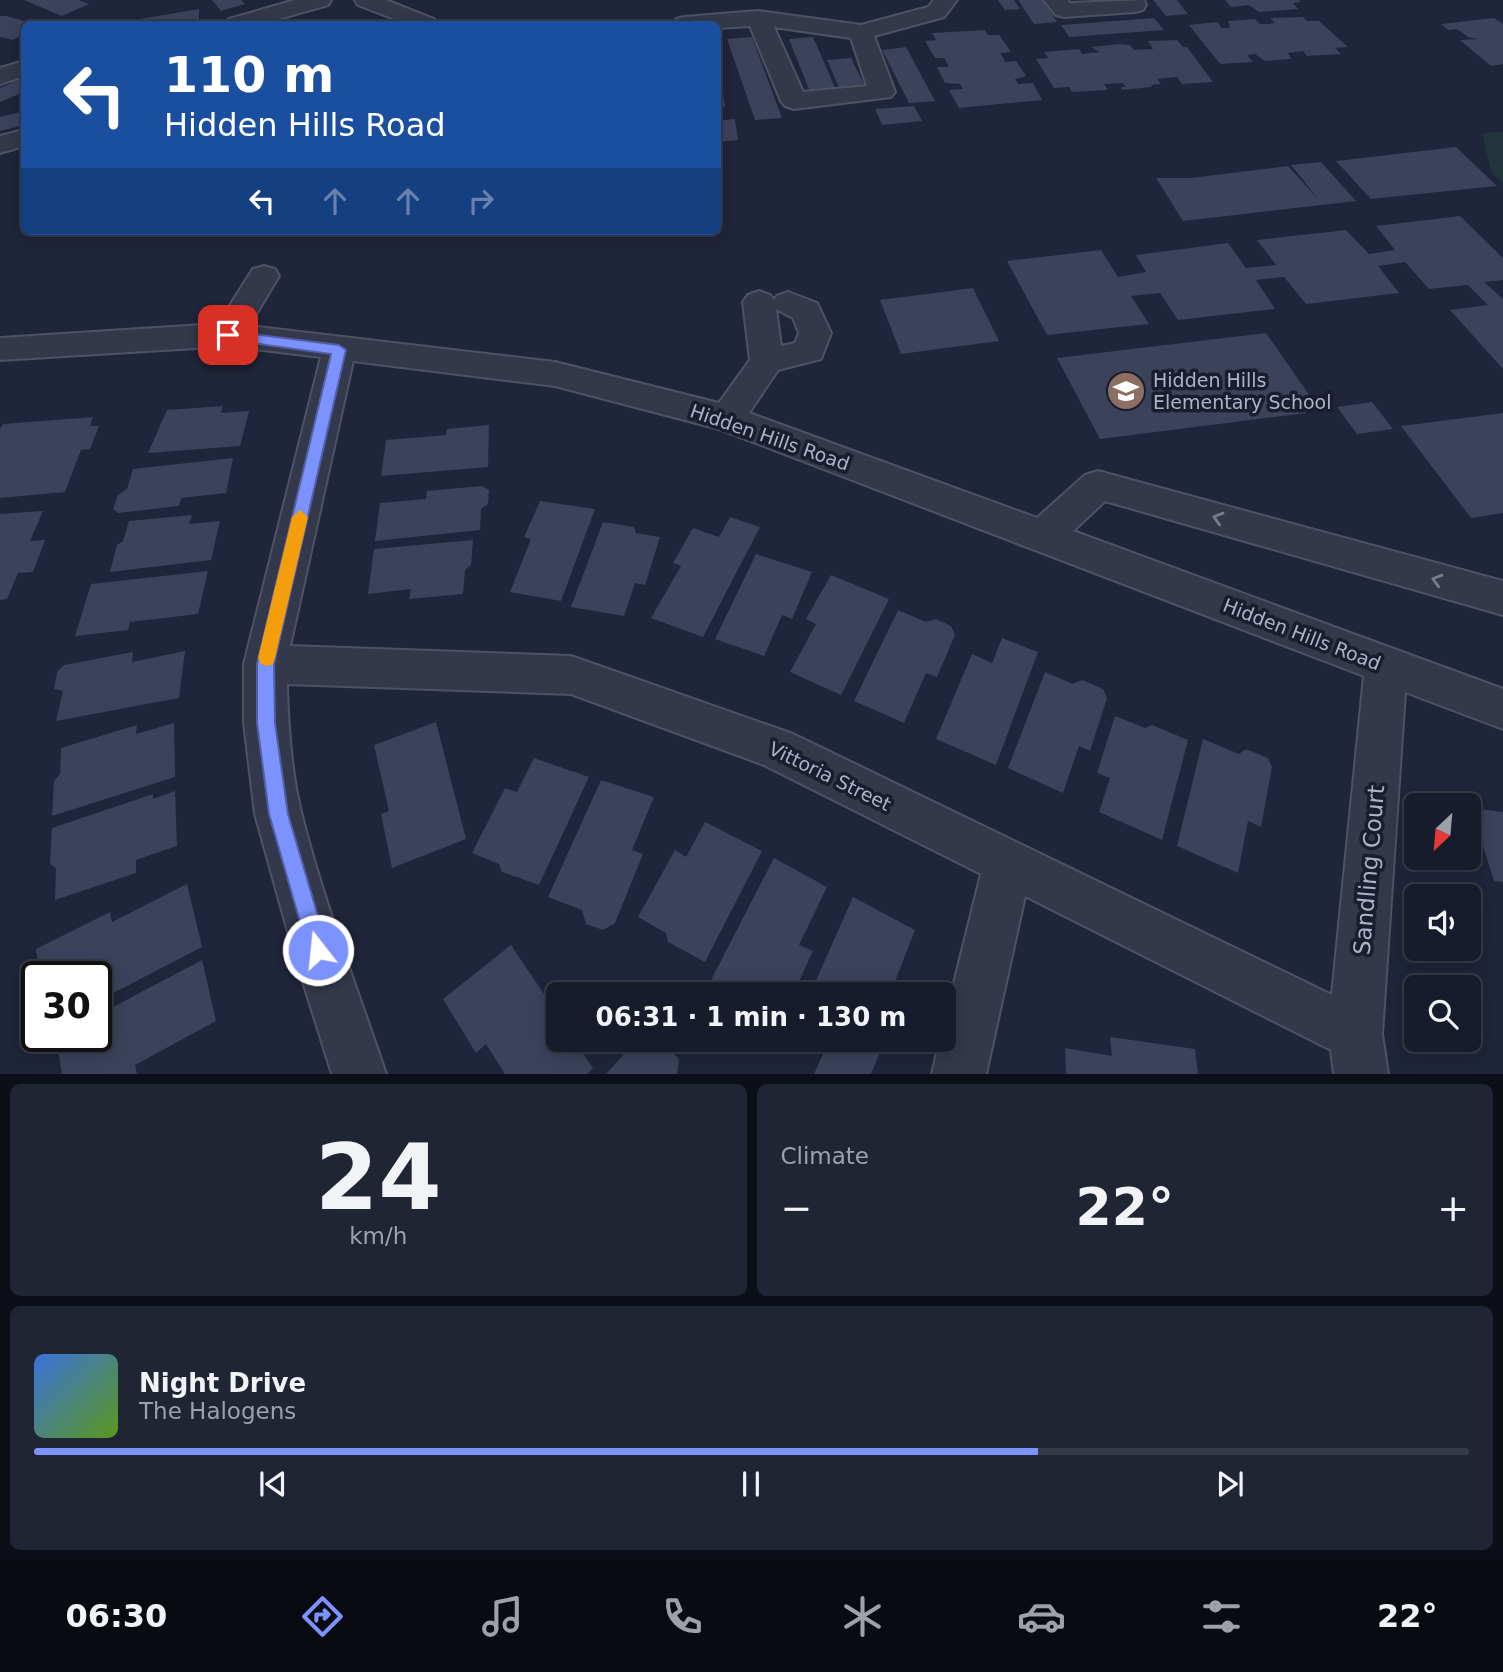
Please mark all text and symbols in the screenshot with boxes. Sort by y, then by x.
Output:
text: 110 m [164,47,334,104]
icon: left [49,49,140,140]
text: Hidden Hills Road [164,106,446,144]
icon: left [243,182,281,220]
icon: ahead [316,182,354,220]
icon: ahead [389,182,427,220]
icon: right [462,182,500,220]
pin [198,305,258,365]
icon: arrive [209,316,247,354]
place label: Hidden Hills Elementary School [1153,369,1331,413]
school or university icon: Hidden Hills Elementary School [1105,370,1147,412]
street label: Hidden Hills Road [687,399,853,475]
one-way arrow [1212,512,1224,527]
one-way arrow [1431,573,1443,588]
street label: Hidden Hills Road [1220,594,1384,674]
street label: Vittoria Street [765,737,895,815]
street label: Sandling Court [1349,784,1389,956]
north arrow [1404,793,1480,870]
map controls [1404,793,1481,1052]
button: sound [1404,884,1481,961]
position arrow [281,913,355,987]
speed limit sign: 30 [21,961,112,1052]
button: search [1404,975,1481,1052]
text: 06:31 · 1 min · 130 m [596,1002,906,1032]
text: 24 [315,1125,442,1230]
text: Climate [781,1143,869,1169]
text: 22° [1076,1177,1174,1237]
text: − [781,1186,812,1230]
text: + [1437,1186,1469,1230]
text: km/h [349,1223,407,1249]
text: Night Drive [139,1368,306,1398]
text: The Halogens [139,1398,296,1424]
icon: previous [254,1465,292,1503]
icon: pause [732,1465,770,1503]
icon: next [1211,1465,1249,1503]
icon: directions [298,1592,347,1641]
icon: music [478,1592,527,1641]
icon: phone [658,1592,707,1641]
icon: climate [838,1592,887,1641]
icon: car [1017,1592,1066,1641]
icon: filters [1197,1592,1246,1641]
text: 06:30 [65,1597,167,1635]
text: 22° [1377,1597,1437,1635]

